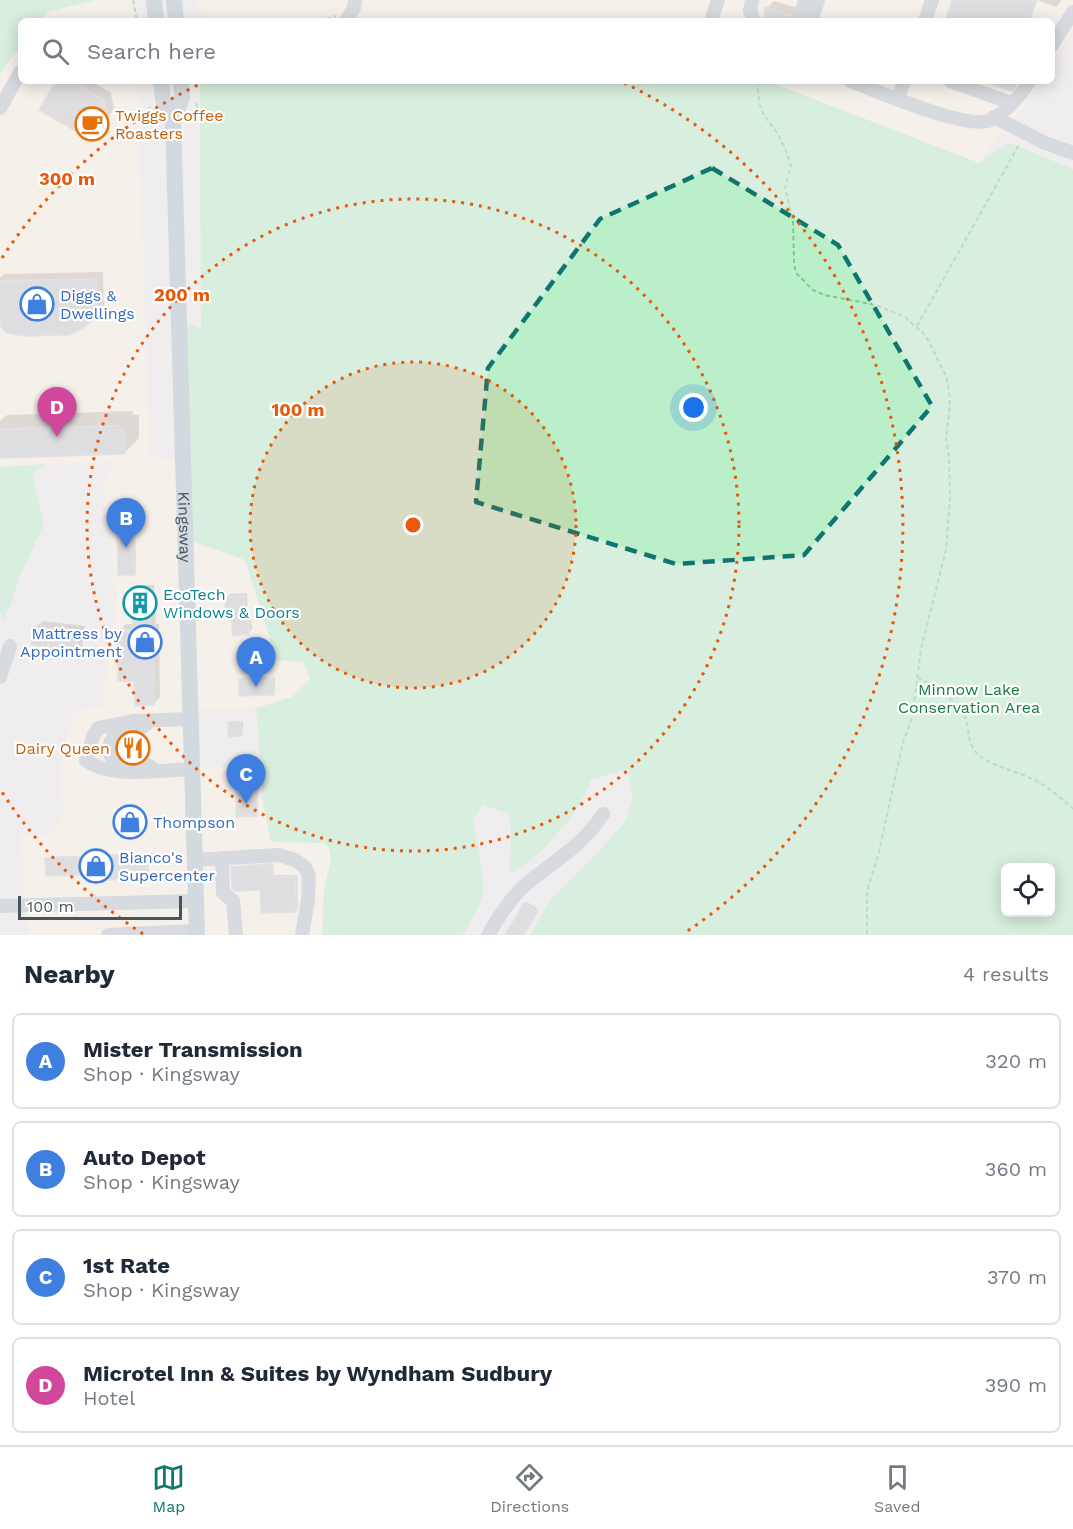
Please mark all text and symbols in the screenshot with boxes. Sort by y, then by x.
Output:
search box [18,18,1055,84]
icon: search [39,35,72,68]
text: Search here [87,39,216,64]
cafe icon: Twiggs Coffee Roasters [74,106,110,142]
place label: Twiggs Coffee Roasters [115,106,223,143]
text: 300 m [39,168,95,189]
text: 200 m [154,284,210,305]
shop icon: Diggs & Dwellings [19,286,55,322]
place label: Diggs & Dwellings [60,286,135,323]
pin: D [38,388,76,437]
your location [679,393,708,422]
text: 100 m [271,399,325,420]
street label: Kingsway [174,491,196,564]
pin: B [106,498,146,548]
centre of rings [403,515,423,535]
building icon: EcoTech Windows & Doors [122,585,158,621]
place label: EcoTech Windows & Doors [163,585,300,622]
place label: Mattress by Appointment [20,624,123,661]
shop icon: Mattress by Appointment [127,624,163,660]
pin: A [236,638,276,687]
park label: Minnow Lake Conservation Area [898,680,1040,717]
restaurant icon: Dairy Queen [115,730,151,766]
place label: Dairy Queen [15,739,110,758]
pin: C [226,754,266,804]
shop icon: Thompson [112,804,148,840]
place label: Thompson [153,813,235,832]
shop icon: Bianco's Supercenter [78,848,114,884]
place label: Bianco's Supercenter [119,848,216,885]
map controls [1001,863,1055,917]
button: locate [1001,863,1055,917]
scale bar [18,893,182,920]
text: 100 m [27,897,74,916]
text: Nearby [24,959,115,989]
text: 4 results [963,962,1049,986]
text: Mister Transmission [83,1037,303,1062]
text: A [39,1049,52,1073]
text: 320 m [985,1049,1047,1073]
text: Shop · Kingsway [83,1062,240,1086]
text: Auto Depot [83,1145,206,1170]
text: B [39,1157,52,1181]
text: 360 m [985,1157,1047,1181]
text: Shop · Kingsway [83,1170,240,1194]
text: 1st Rate [83,1253,170,1278]
text: C [39,1265,52,1289]
text: 370 m [987,1265,1047,1289]
text: Shop · Kingsway [83,1278,240,1302]
text: Microtel Inn & Suites by Wyndham Sudbury [83,1361,552,1386]
text: D [38,1373,53,1397]
text: 390 m [985,1373,1047,1397]
text: Hotel [83,1386,135,1410]
tab: Map [152,1461,185,1516]
tab: Directions [490,1461,569,1516]
tab: Saved [874,1461,921,1516]

